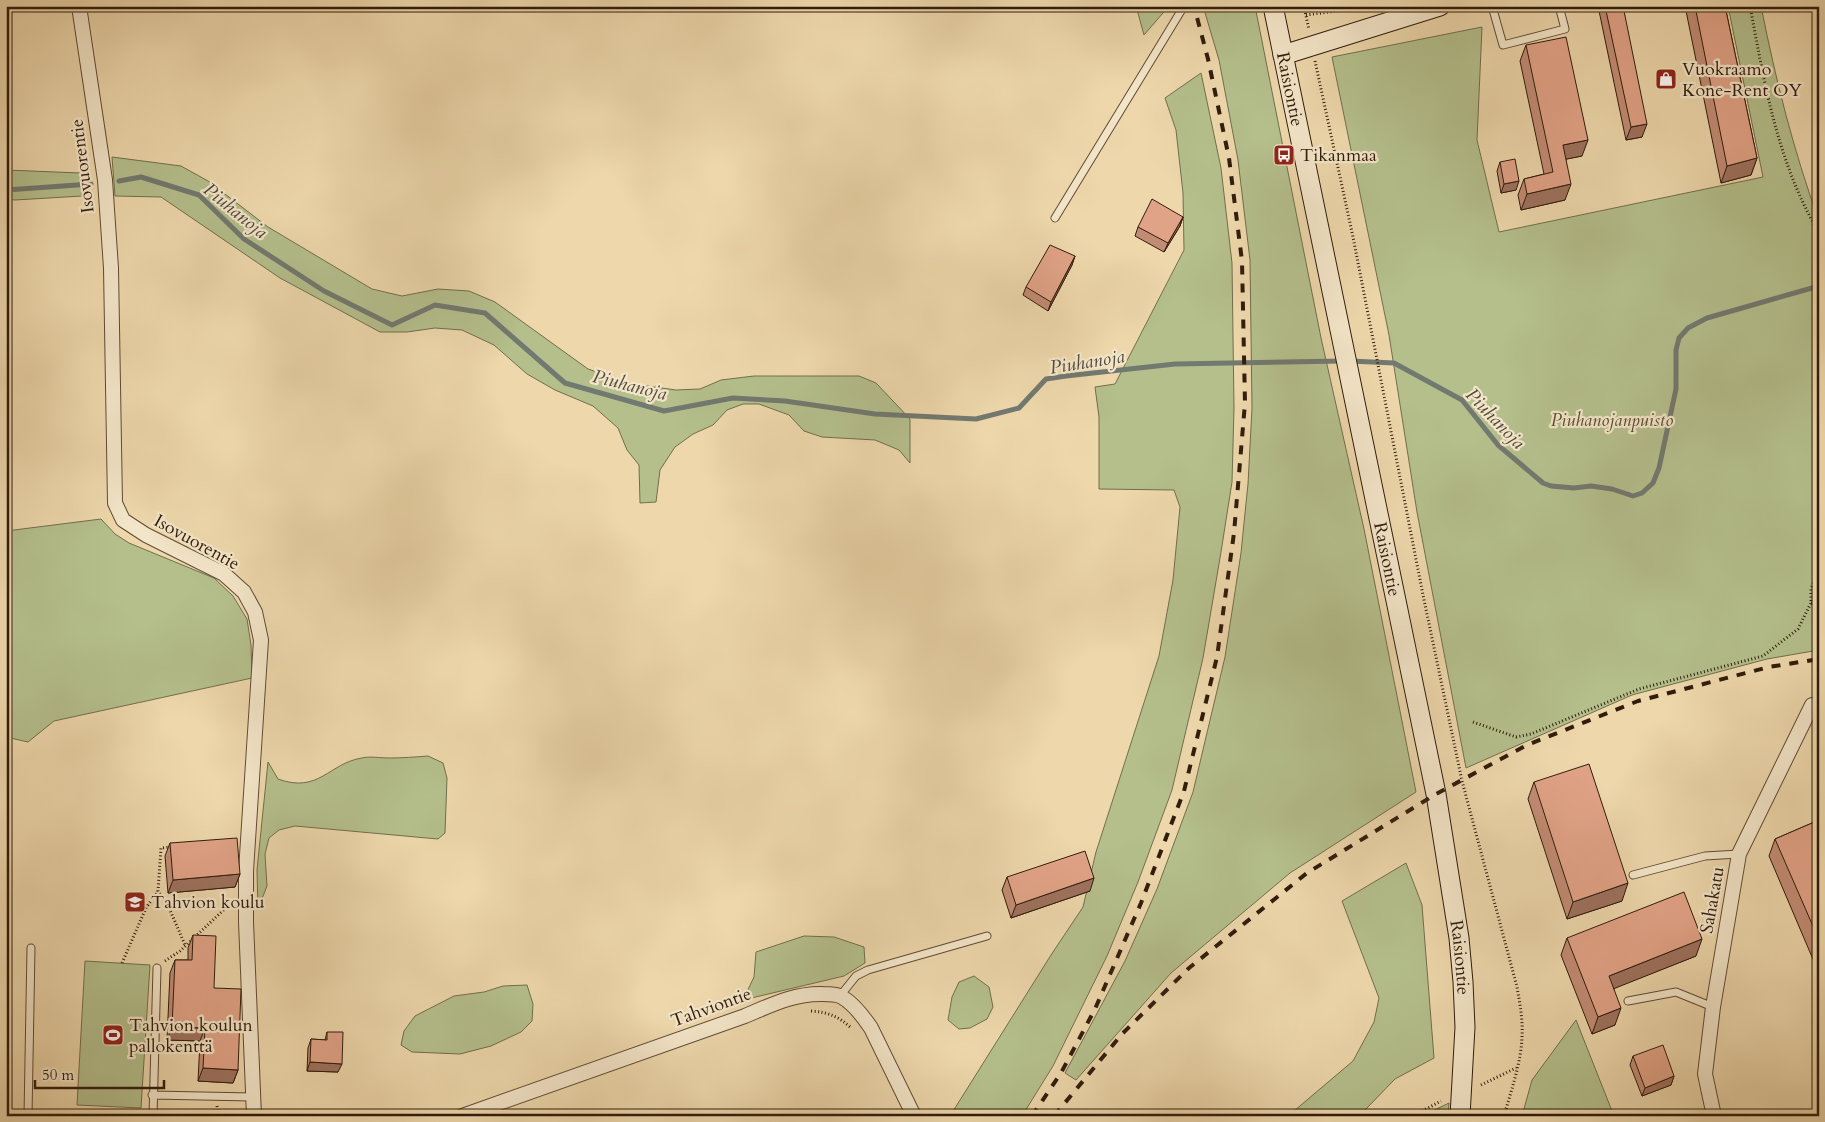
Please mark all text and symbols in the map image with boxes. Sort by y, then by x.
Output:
street label: Raisiontie [1270,50,1310,129]
place label: Vuokraamo Kone-Rent OY [1682,57,1803,103]
shop icon: Vuokraamo Kone-Rent OY [1654,67,1678,91]
street label: Isovuorentie [64,118,101,214]
bus stop icon: Tikanmaa [1272,143,1296,167]
place label: Tikanmaa [1300,143,1377,168]
water label: Piuhanoja [198,177,273,245]
water label: Piuhanoja [1048,343,1127,381]
water label: Piuhanoja [590,363,670,407]
water label: Piuhanoja [1460,382,1531,455]
park label: Piuhanojanpuisto [1551,408,1673,433]
street label: Isovuorentie [149,509,244,576]
street label: Raisiontie [1367,520,1407,599]
street label: Sahakatu [1694,865,1731,935]
school or university icon: Tahvion koulu [123,890,147,914]
place label: Tahvion koulu [151,890,265,915]
street label: Raisiontie [1443,918,1476,996]
street label: Tahviontie [667,981,755,1034]
place label: Tahvion koulun pallokenttä [129,1013,254,1059]
sports icon: Tahvion koulun pallokenttä [101,1023,125,1047]
scale bar [35,1057,164,1089]
text: 50 m [42,1065,74,1085]

